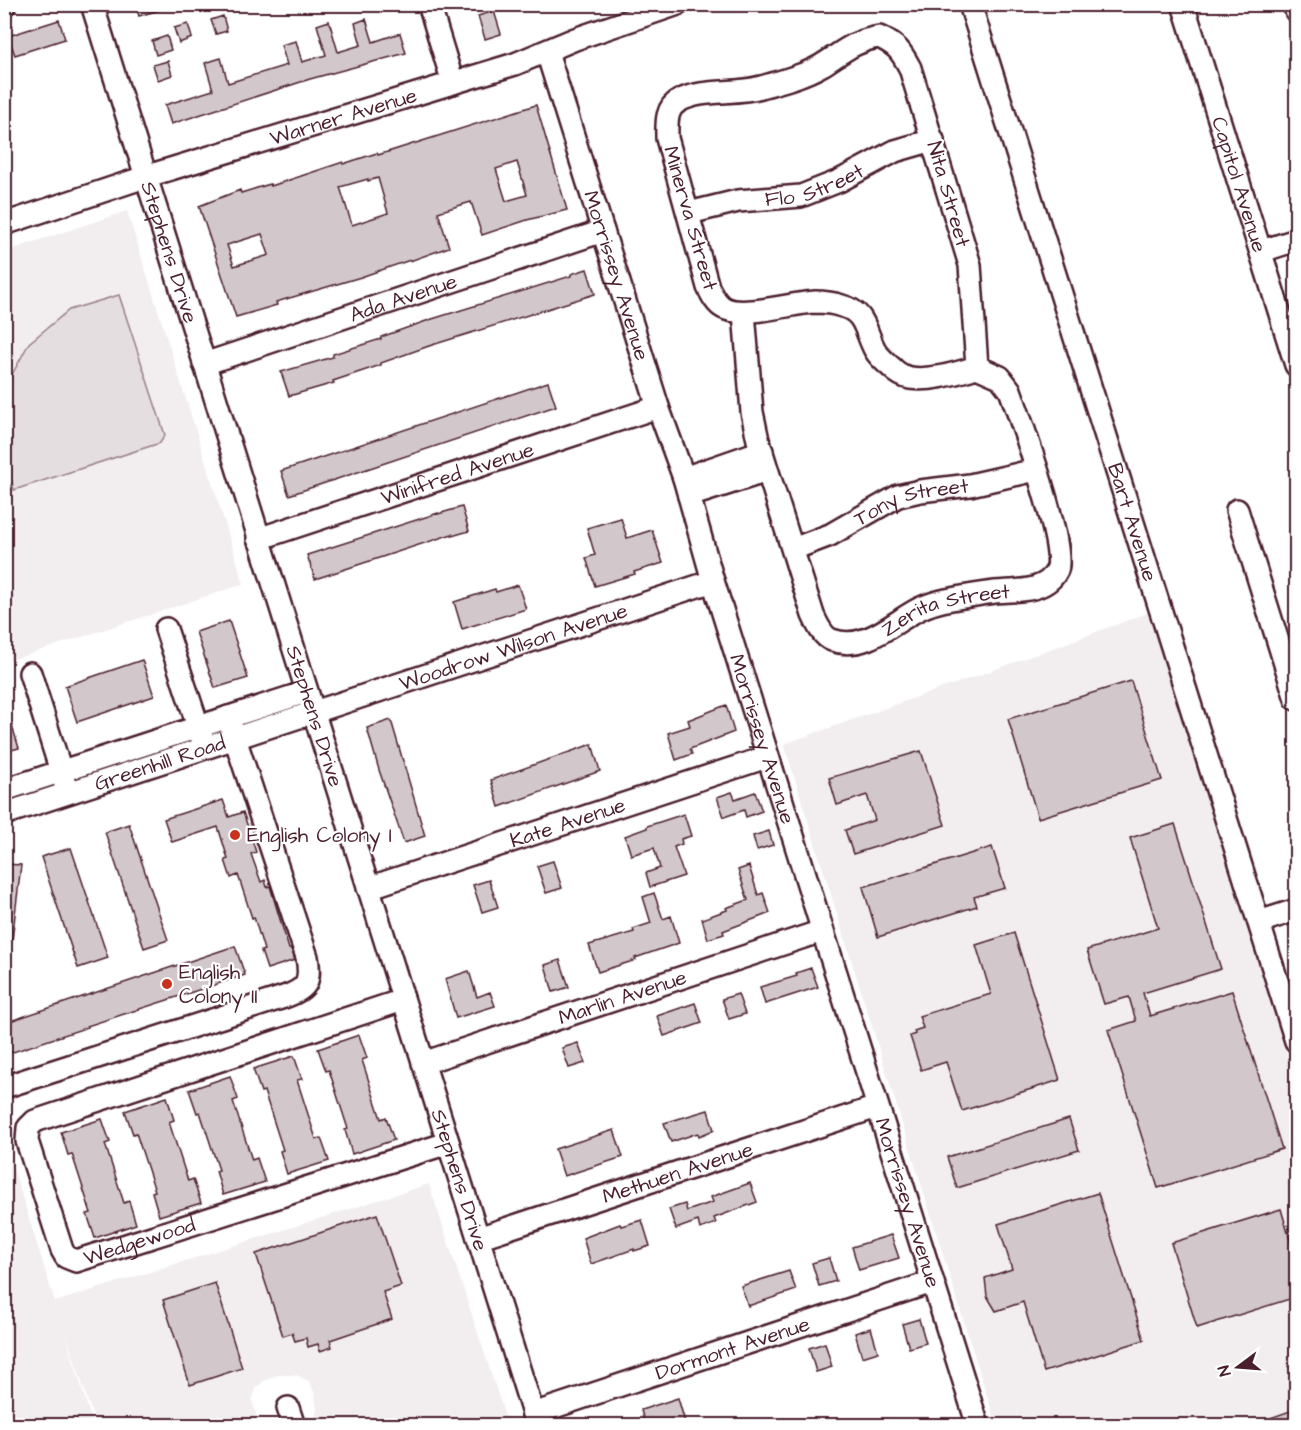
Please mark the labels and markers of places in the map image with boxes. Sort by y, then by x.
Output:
place label: English Colony I [247,821,392,852]
marker: English Colony I [228,828,242,842]
place label: English Colony II [179,958,258,1013]
marker: English Colony II [160,977,174,991]

